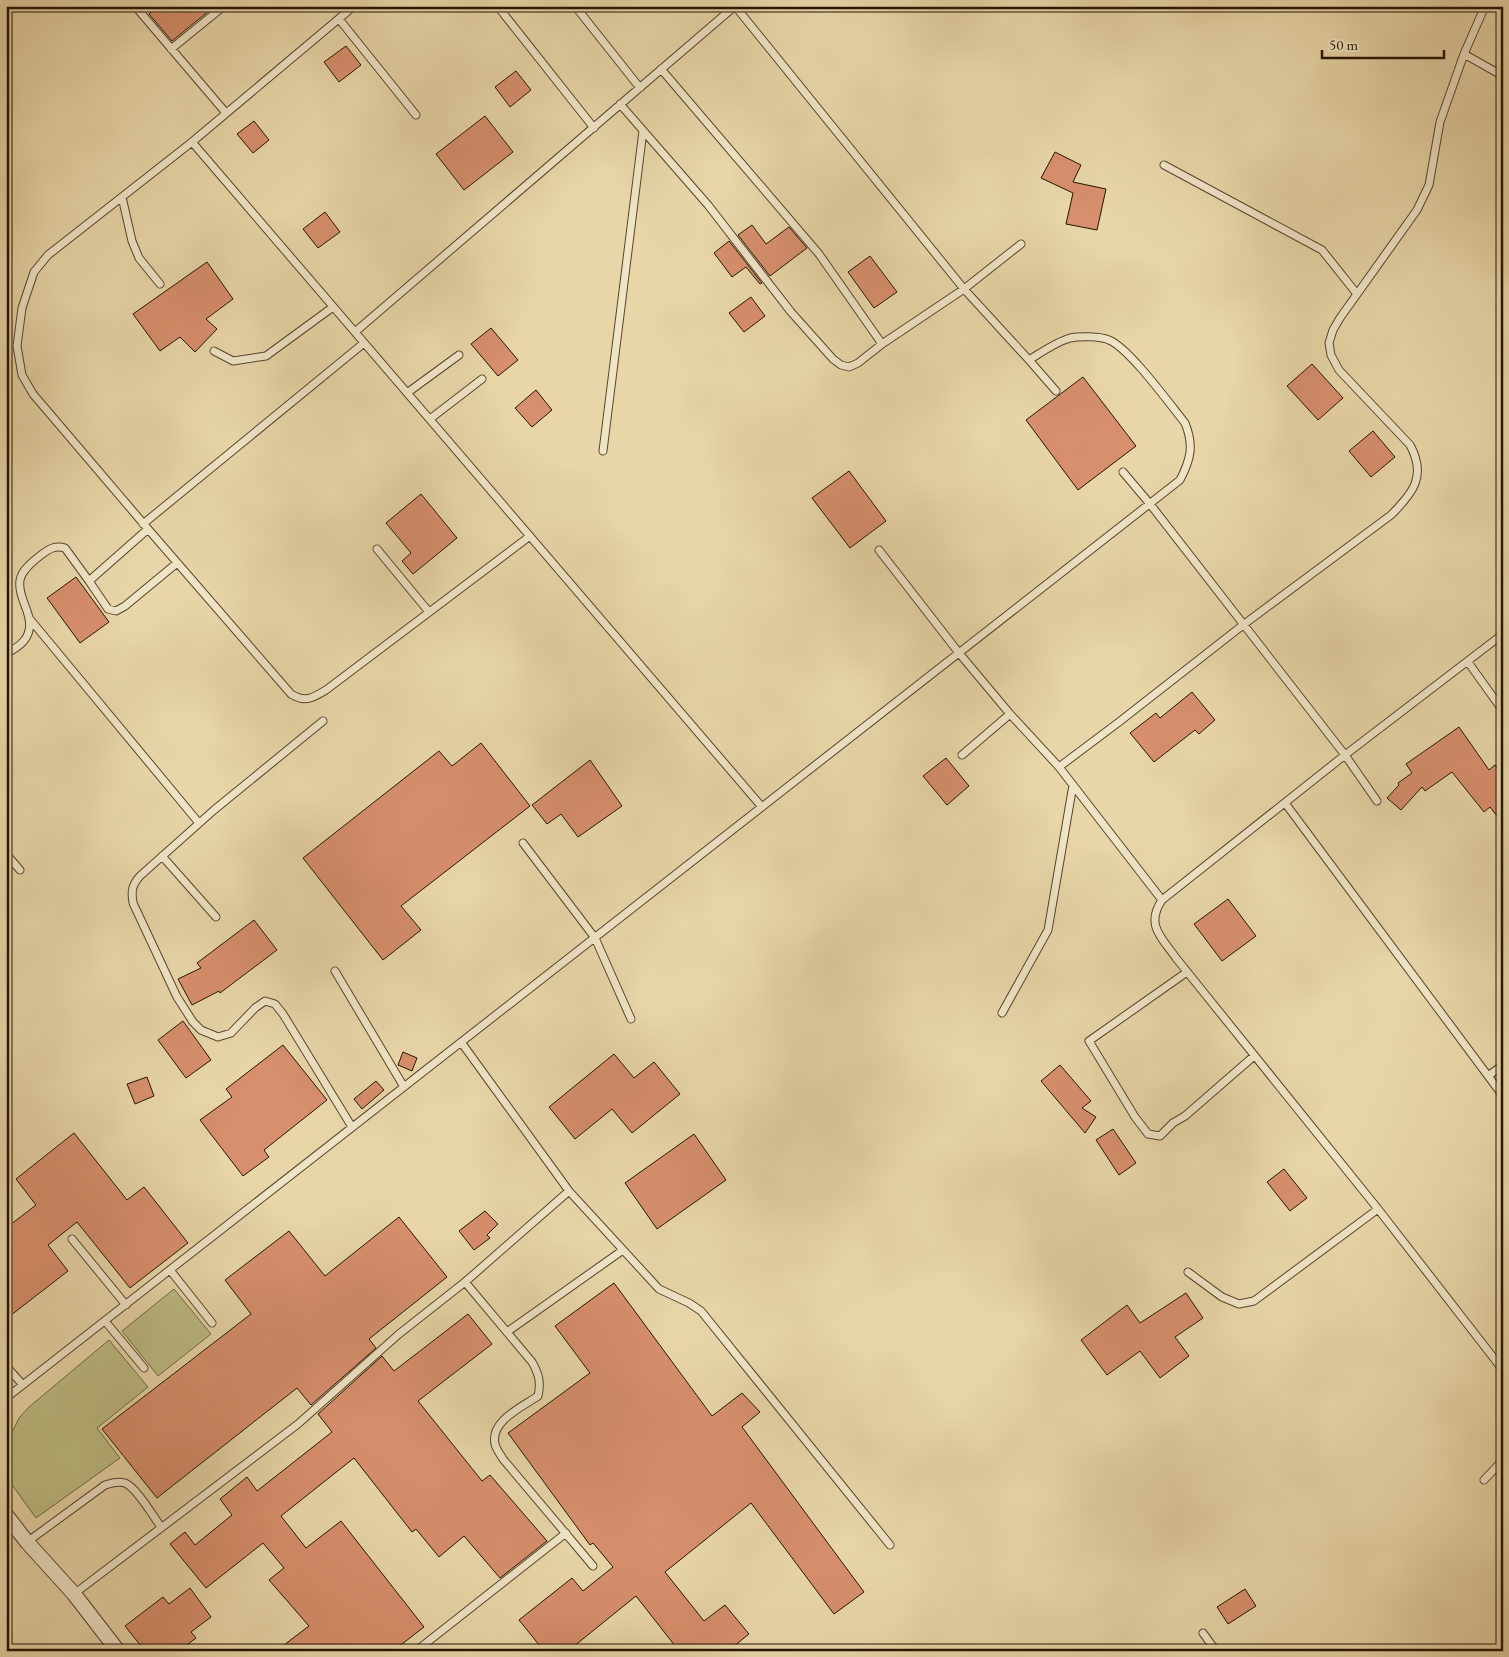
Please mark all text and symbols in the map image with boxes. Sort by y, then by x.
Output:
scale bar [1322,28,1444,60]
text: 50 m [1329,35,1358,54]

